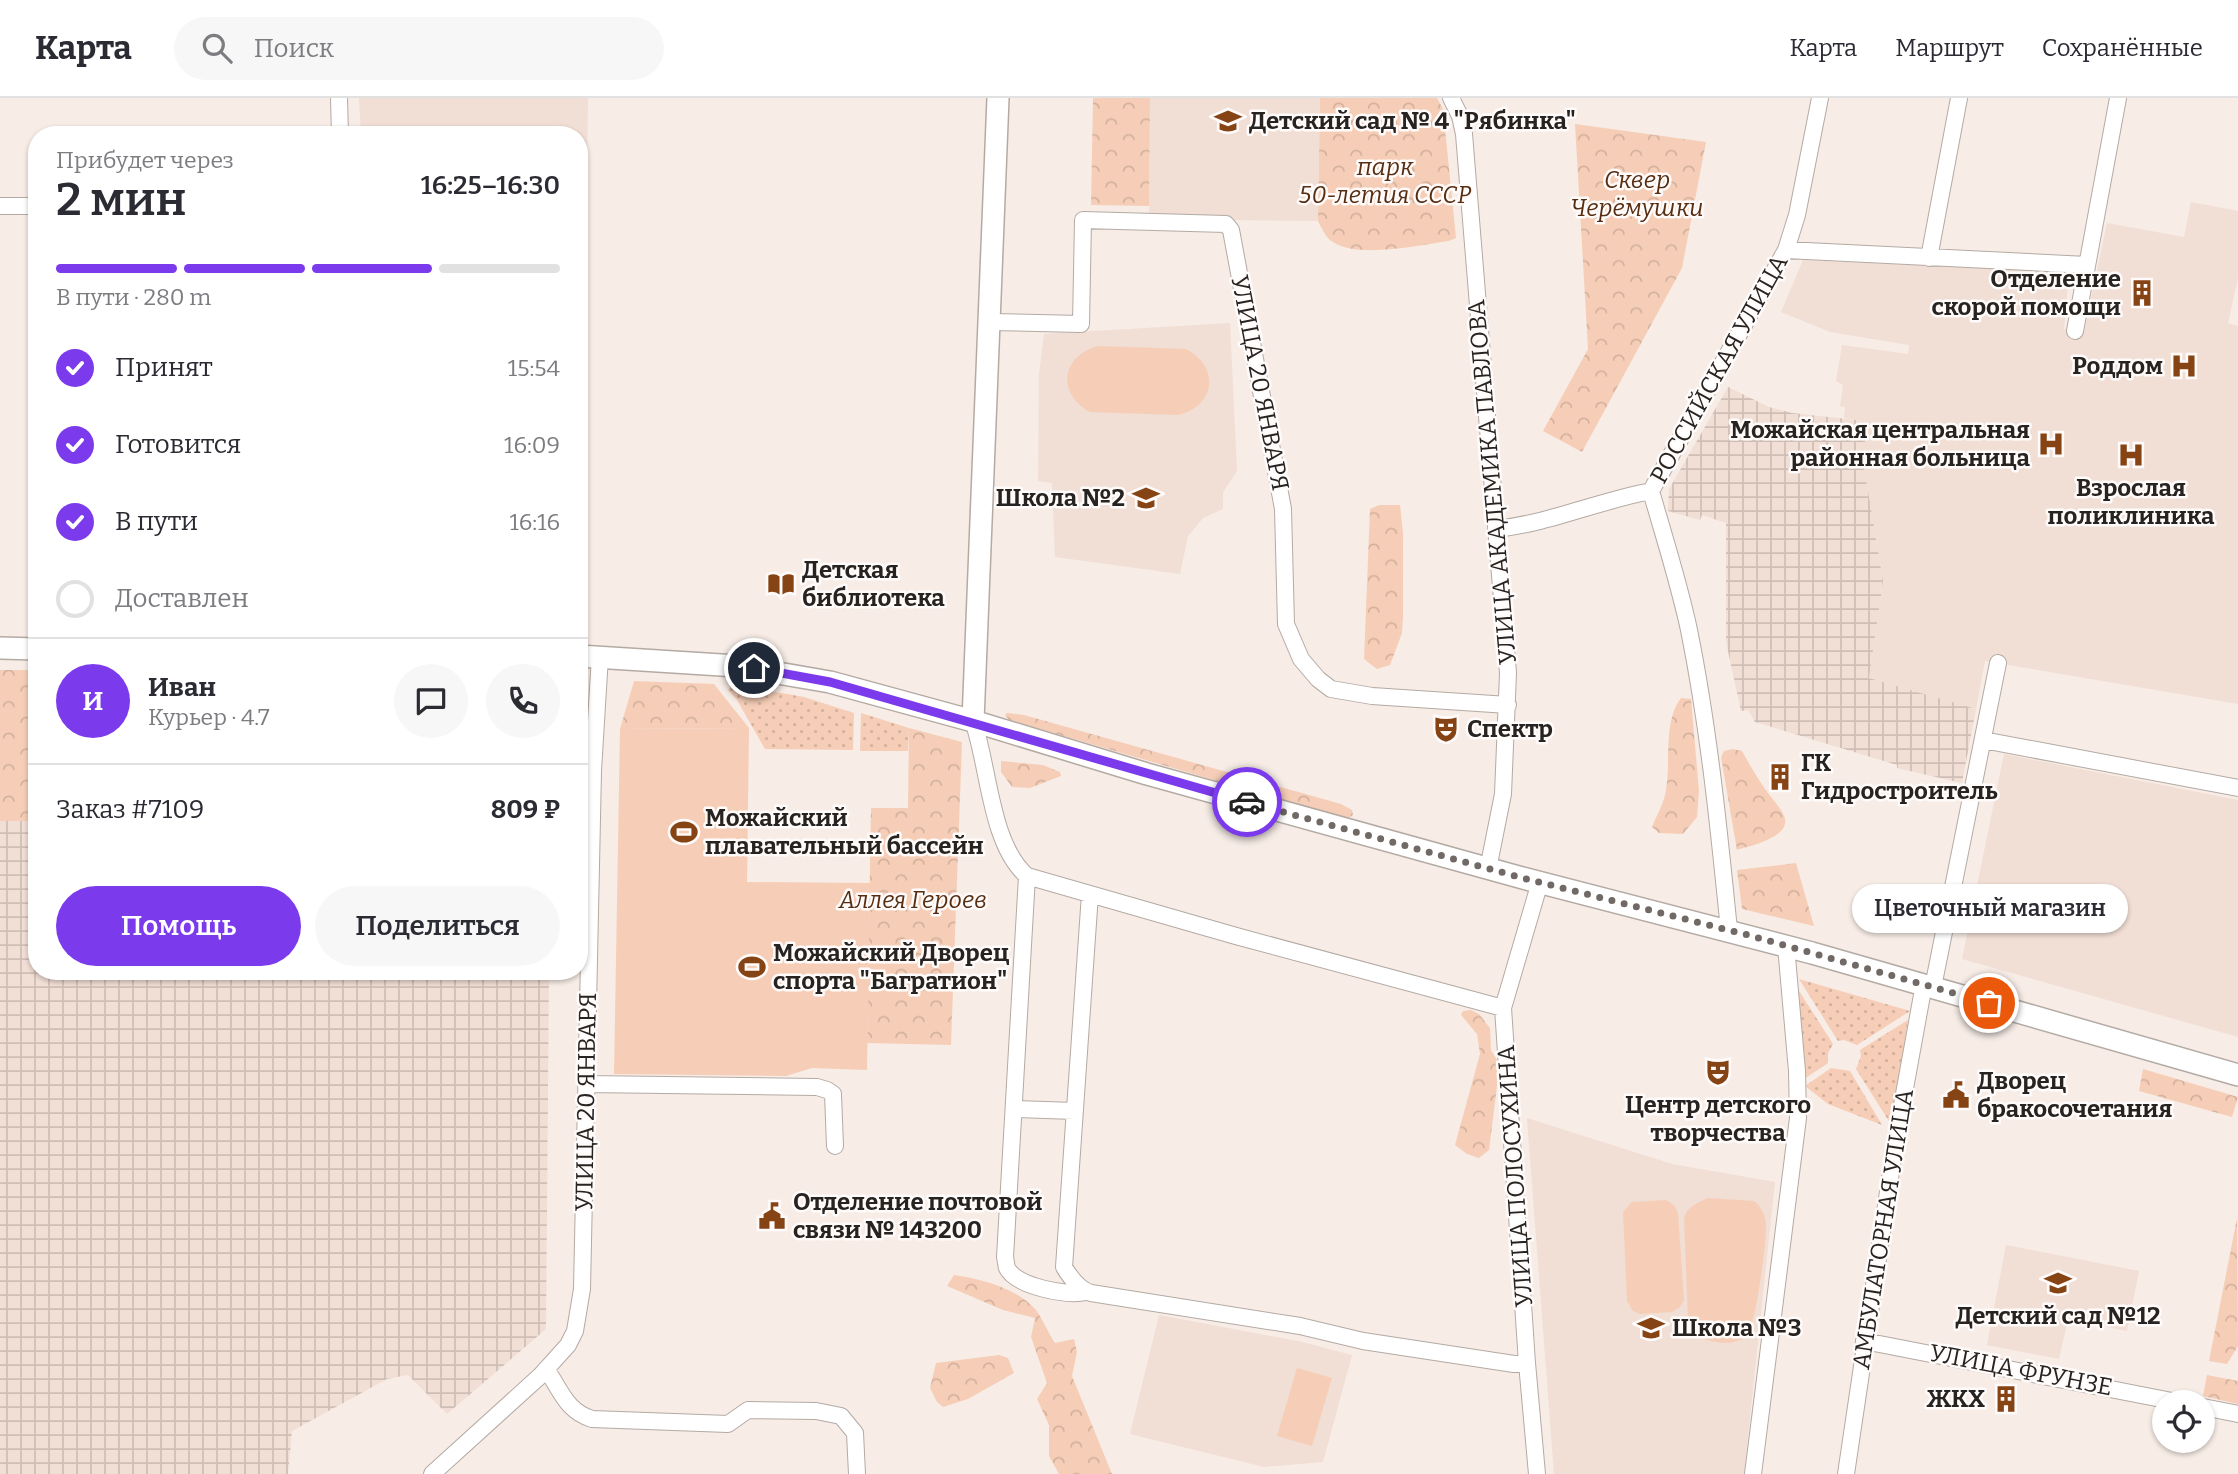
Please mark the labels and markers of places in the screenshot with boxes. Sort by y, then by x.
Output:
school or university icon: Детский сад № 4 "Рябинка" [1213,106,1243,136]
place label: Детский сад № 4 "Рябинка" [1249,107,1576,135]
place label: Отделение скорой помощи [1932,265,2121,321]
building icon: Отделение скорой помощи [2127,278,2157,308]
hospital icon: Роддом [2169,351,2199,381]
place label: Роддом [2072,352,2163,380]
place label: Можайская центральная районная больница [1730,416,2031,472]
hospital icon: Можайская центральная районная больница [2036,429,2066,459]
hospital icon: Взрослая поликлиника [2116,440,2146,470]
place label: Взрослая поликлиника [2048,474,2215,530]
school or university icon: Школа №2 [1131,483,1161,513]
place label: Школа №2 [996,484,1125,512]
place label: Детская библиотека [802,556,945,612]
library icon: Детская библиотека [766,569,796,599]
pin [724,638,784,698]
theatre icon: Спектр [1431,714,1461,744]
place label: Спектр [1467,715,1553,743]
place label: ГК Гидростроитель [1801,749,1998,805]
building icon: ГК Гидростроитель [1765,762,1795,792]
place label: Можайский плавательный бассейн [705,804,984,860]
sports icon: Можайский плавательный бассейн [669,817,699,847]
callout: Цветочный магазин [1851,884,2127,933]
place label: Можайский Дворец спорта "Багратион" [773,939,1009,995]
sports icon: Можайский Дворец спорта "Багратион" [737,952,767,982]
pin [1959,973,2019,1033]
theatre icon: Центр детского творчества [1703,1057,1733,1087]
place label: Дворец бракосочетания [1977,1067,2172,1123]
public building icon: Дворец бракосочетания [1941,1080,1971,1110]
place label: Центр детского творчества [1625,1091,1811,1147]
place label: Отделение почтовой связи № 143200 [793,1188,1042,1244]
public building icon: Отделение почтовой связи № 143200 [757,1201,787,1231]
school or university icon: Детский сад №12 [2043,1268,2073,1298]
place label: Детский сад №12 [1955,1302,2161,1330]
school or university icon: Школа №3 [1636,1313,1666,1343]
place label: Школа №3 [1672,1314,1802,1342]
building icon: ЖКХ [1991,1384,2021,1414]
place label: ЖКХ [1926,1385,1985,1413]

